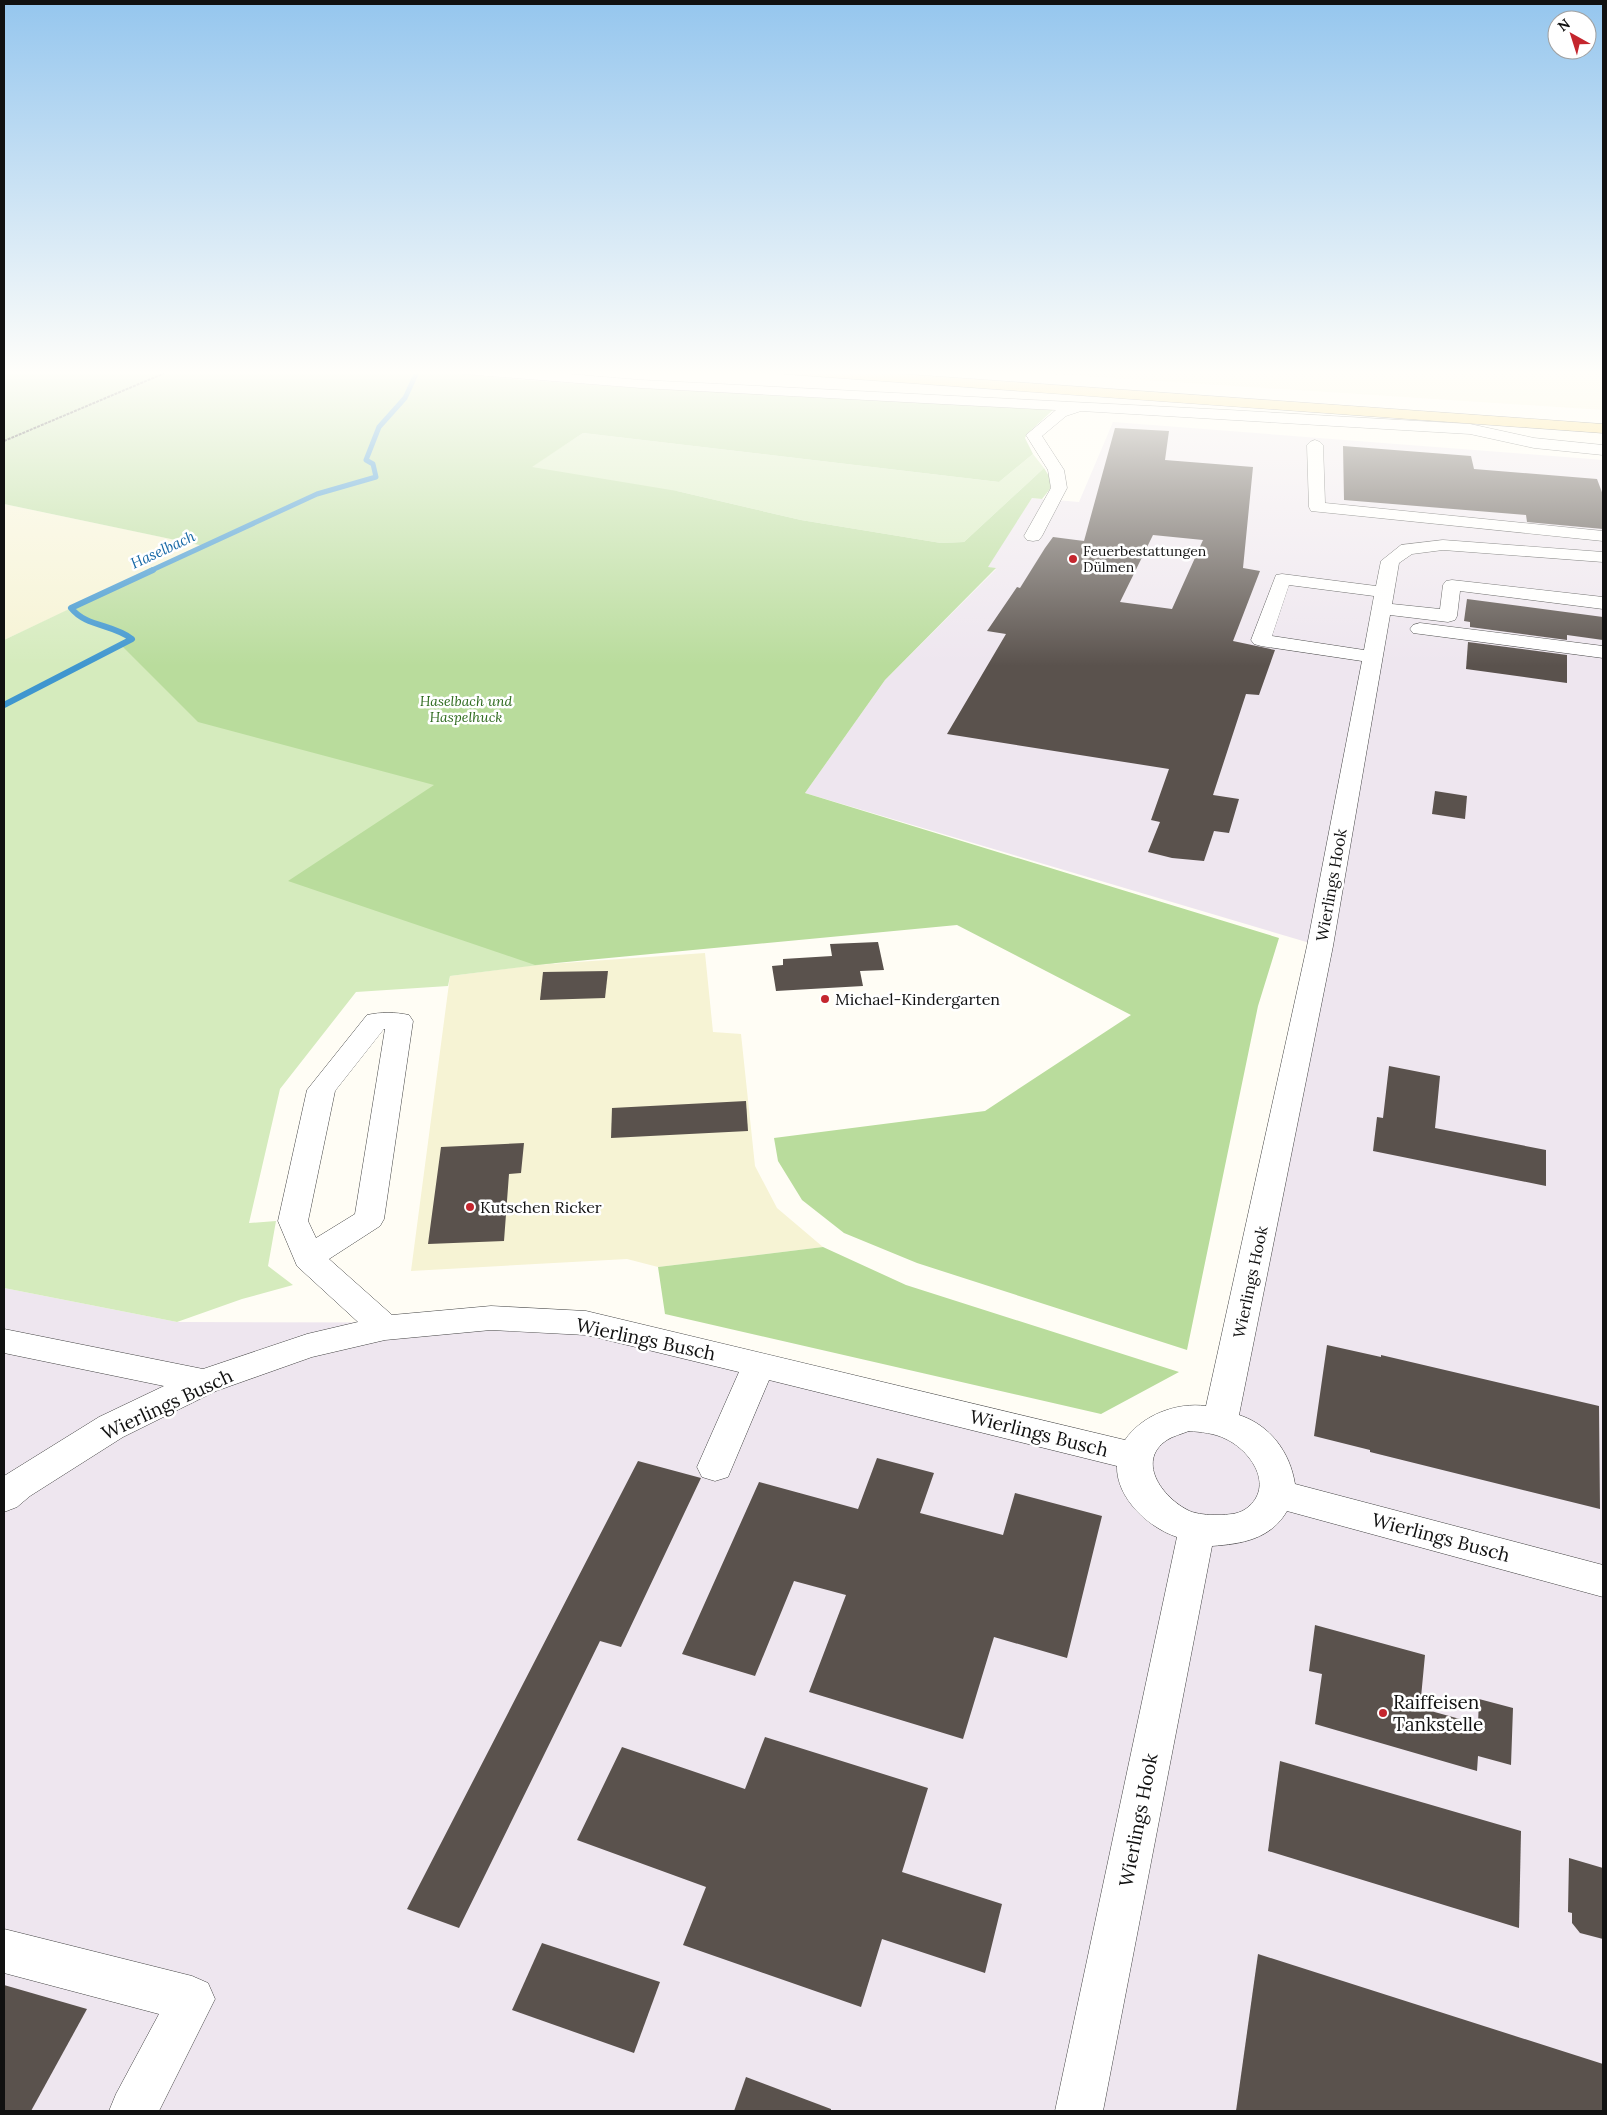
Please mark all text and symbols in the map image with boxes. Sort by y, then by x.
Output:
north arrow [1547,10,1597,60]
text: N [1554,14,1574,35]
water label: Haselbach [128,526,198,573]
place label: Feuerbestattungen Dülmen [1083,542,1207,576]
marker: Feuerbestattungen Dülmen [1067,553,1079,565]
park label: Haselbach und Haspelhuck [420,692,513,726]
street label: Wierlings Hook [1311,827,1351,943]
place label: Michael-Kindergarten [835,989,1000,1009]
marker: Michael-Kindergarten [819,993,831,1005]
place label: Kutschen Ricker [480,1197,602,1217]
marker: Kutschen Ricker [464,1201,476,1213]
street label: Wierlings Hook [1228,1224,1272,1340]
street label: Wierlings Busch [574,1312,718,1366]
street label: Wierlings Busch [98,1363,236,1445]
street label: Wierlings Busch [967,1404,1111,1462]
street label: Wierlings Busch [1369,1507,1513,1567]
place label: Raiffeisen Tankstelle [1393,1690,1483,1736]
marker: Raiffeisen Tankstelle [1377,1707,1389,1719]
street label: Wierlings Hook [1113,1750,1163,1889]

